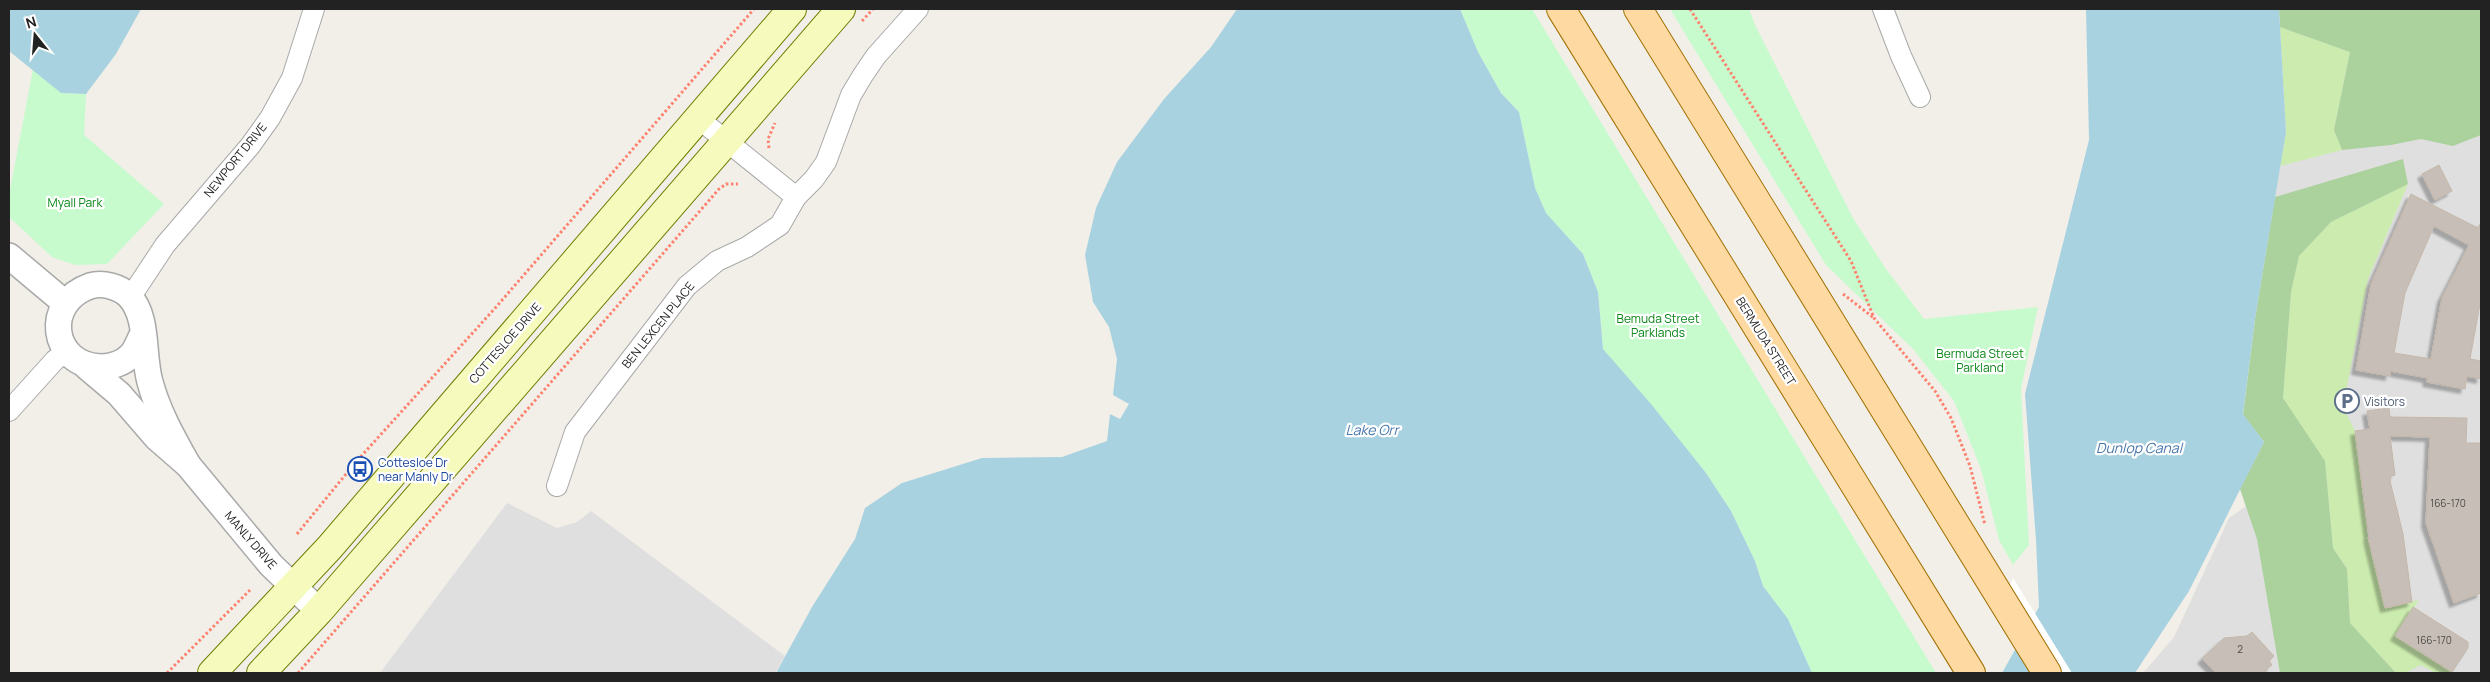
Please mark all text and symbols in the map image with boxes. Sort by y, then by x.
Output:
north arrow [10,10,60,60]
text: N [23,12,39,33]
street label: NEWPORT DRIVE [200,119,270,201]
park label: Myall Park [48,194,103,211]
street label: BEN LEXCEN PLACE [618,278,698,372]
street label: BERMUDA STREET [1732,294,1800,389]
street label: COTTESLOE DRIVE [465,299,545,387]
park label: Bemuda Street Parklands [1617,310,1700,341]
park label: Bermuda Street Parkland [1936,345,2024,376]
parking icon: Visitors [2334,388,2360,414]
place label: Visitors [2364,393,2405,410]
water label: Lake Orr [1346,420,1400,439]
water label: Dunlop Canal [2096,438,2184,457]
place label: Cottesloe Dr near Manly Dr [378,454,454,485]
bus stop icon: Cottesloe Dr near Manly Dr [347,456,373,482]
house number: 166-170 [2430,496,2466,510]
street label: MANLY DRIVE [221,507,281,573]
house number: 166-170 [2416,633,2452,647]
house number: 2 [2237,642,2243,656]

